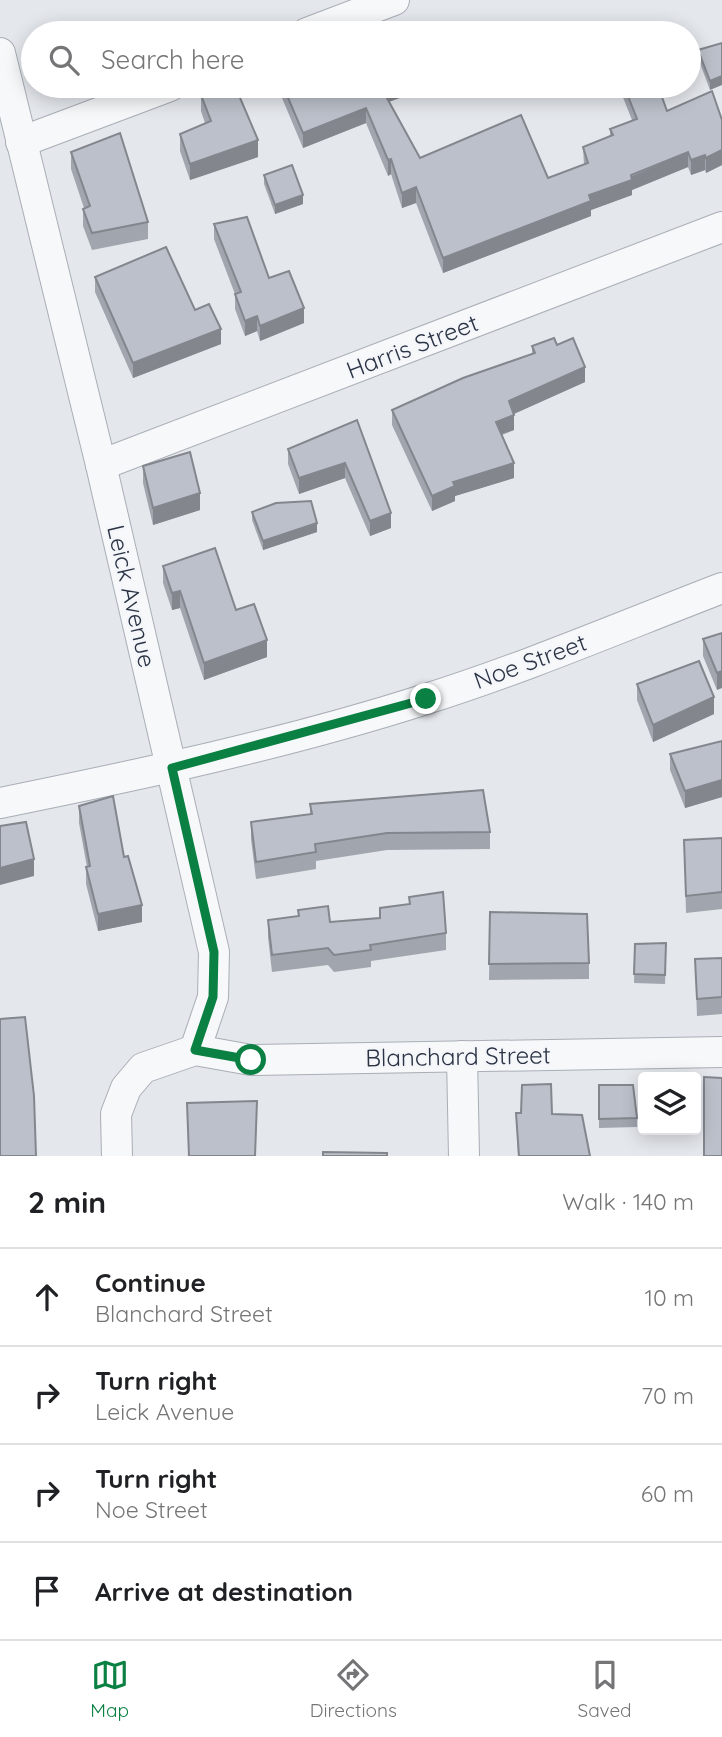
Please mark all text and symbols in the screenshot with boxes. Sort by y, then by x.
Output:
search box [21,21,701,98]
icon: search [45,41,83,79]
text: Search here [101,43,245,76]
street label: Harris Street [342,307,482,385]
street label: Leick Avenue [101,522,163,670]
street label: Noe Street [470,627,590,695]
route end [410,683,441,714]
street label: Blanchard Street [365,1039,551,1073]
route start [235,1044,266,1075]
map controls [638,1072,701,1135]
button: layers [638,1072,701,1135]
text: 2 min [28,1183,106,1221]
text: Walk · 140 m [562,1187,694,1216]
text: Continue [95,1266,206,1299]
icon: ahead [28,1278,66,1316]
text: 10 m [645,1283,694,1312]
text: Blanchard Street [95,1299,273,1328]
text: Turn right [95,1364,217,1397]
icon: right [28,1376,66,1414]
text: 70 m [641,1381,694,1410]
text: Leick Avenue [95,1397,234,1426]
text: Turn right [95,1462,217,1495]
icon: right [28,1474,66,1512]
text: 60 m [641,1479,694,1508]
text: Noe Street [95,1495,208,1524]
icon: arrive [28,1572,66,1610]
text: Arrive at destination [95,1575,353,1608]
tab: Map [90,1656,129,1722]
tab: Directions [310,1656,397,1722]
tab: Saved [577,1656,632,1722]

